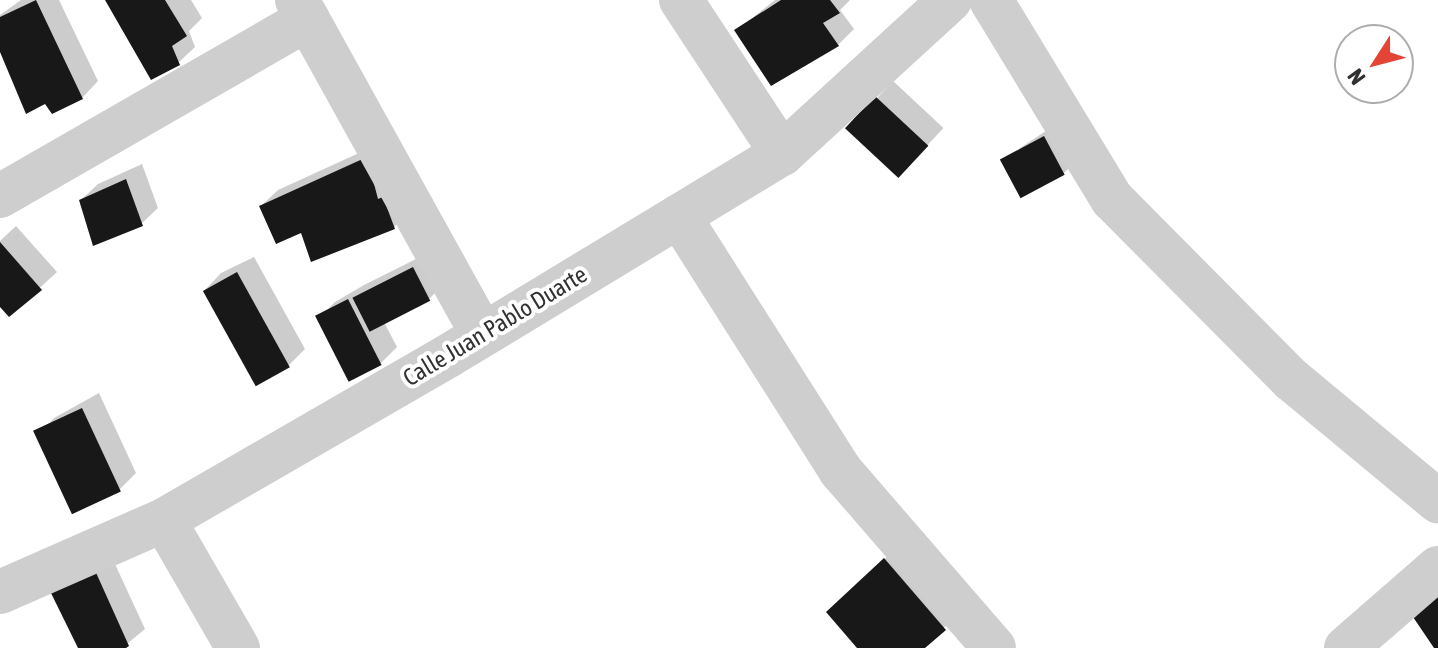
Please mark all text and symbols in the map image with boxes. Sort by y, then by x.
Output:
north arrow [1334,24,1414,104]
text: N [1342,64,1371,90]
street label: Calle Juan Pablo Duarte [398,260,592,392]

